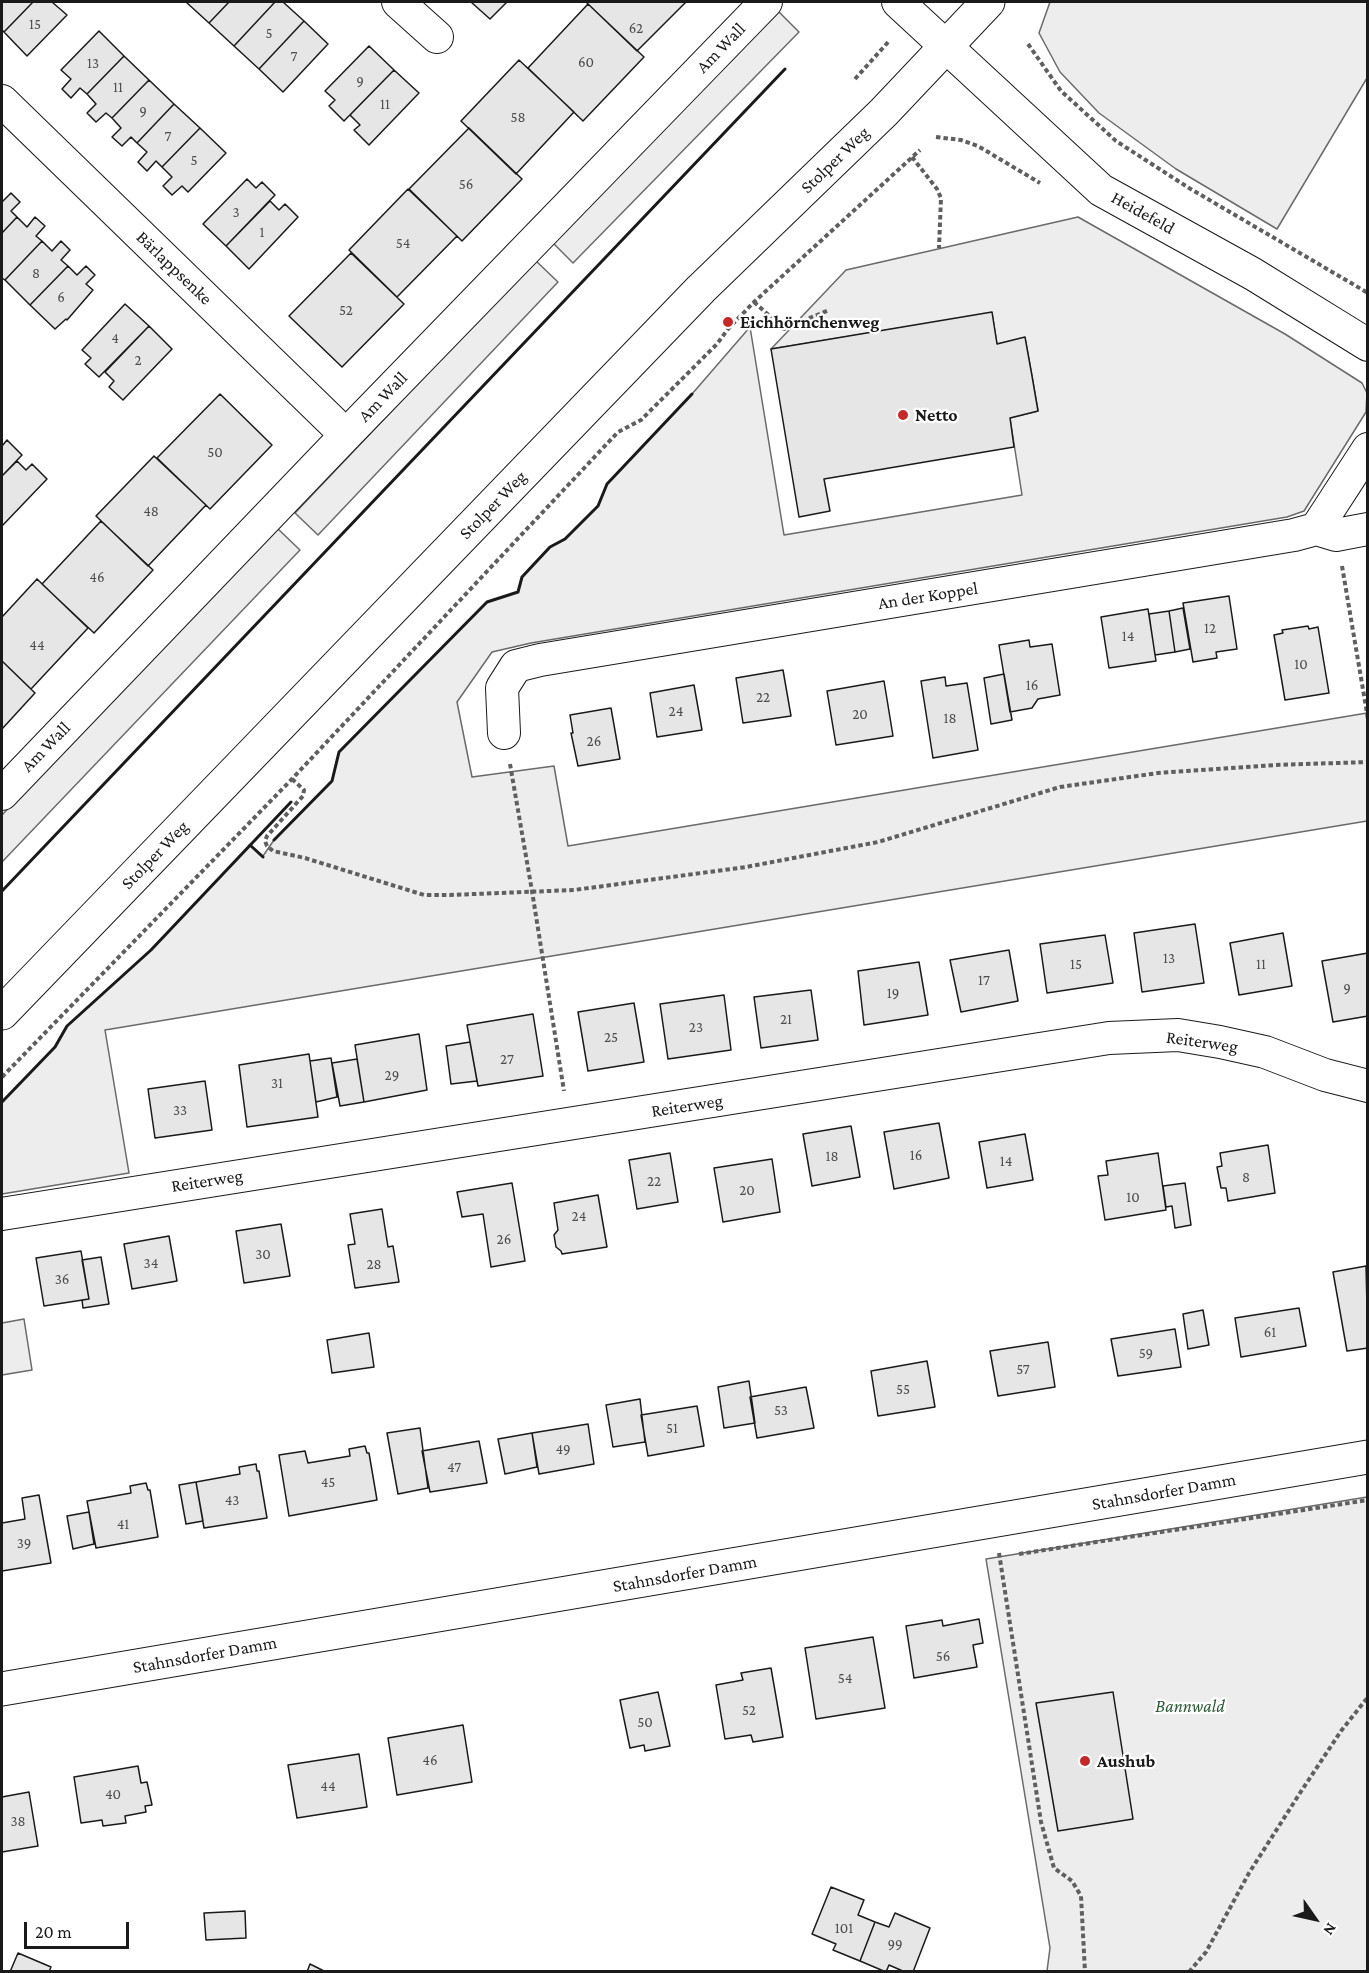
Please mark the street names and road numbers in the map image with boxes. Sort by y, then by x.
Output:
street label: Am Wall [692,18,750,78]
street label: Stolper Weg [796,122,874,198]
street label: Heidefeld [1108,187,1178,239]
street label: Bärlappsenke [131,226,217,310]
street label: Am Wall [354,367,412,427]
street label: Stolper Weg [455,466,531,544]
street label: An der Koppel [876,577,980,615]
street label: Am Wall [17,717,75,777]
street label: Stolper Weg [117,816,193,894]
street label: Reiterweg [1165,1026,1239,1058]
street label: Reiterweg [650,1090,724,1122]
street label: Reiterweg [170,1165,244,1197]
street label: Stahnsdorfer Damm [1090,1469,1238,1515]
street label: Stahnsdorfer Damm [611,1551,759,1597]
street label: Stahnsdorfer Damm [131,1632,279,1678]

